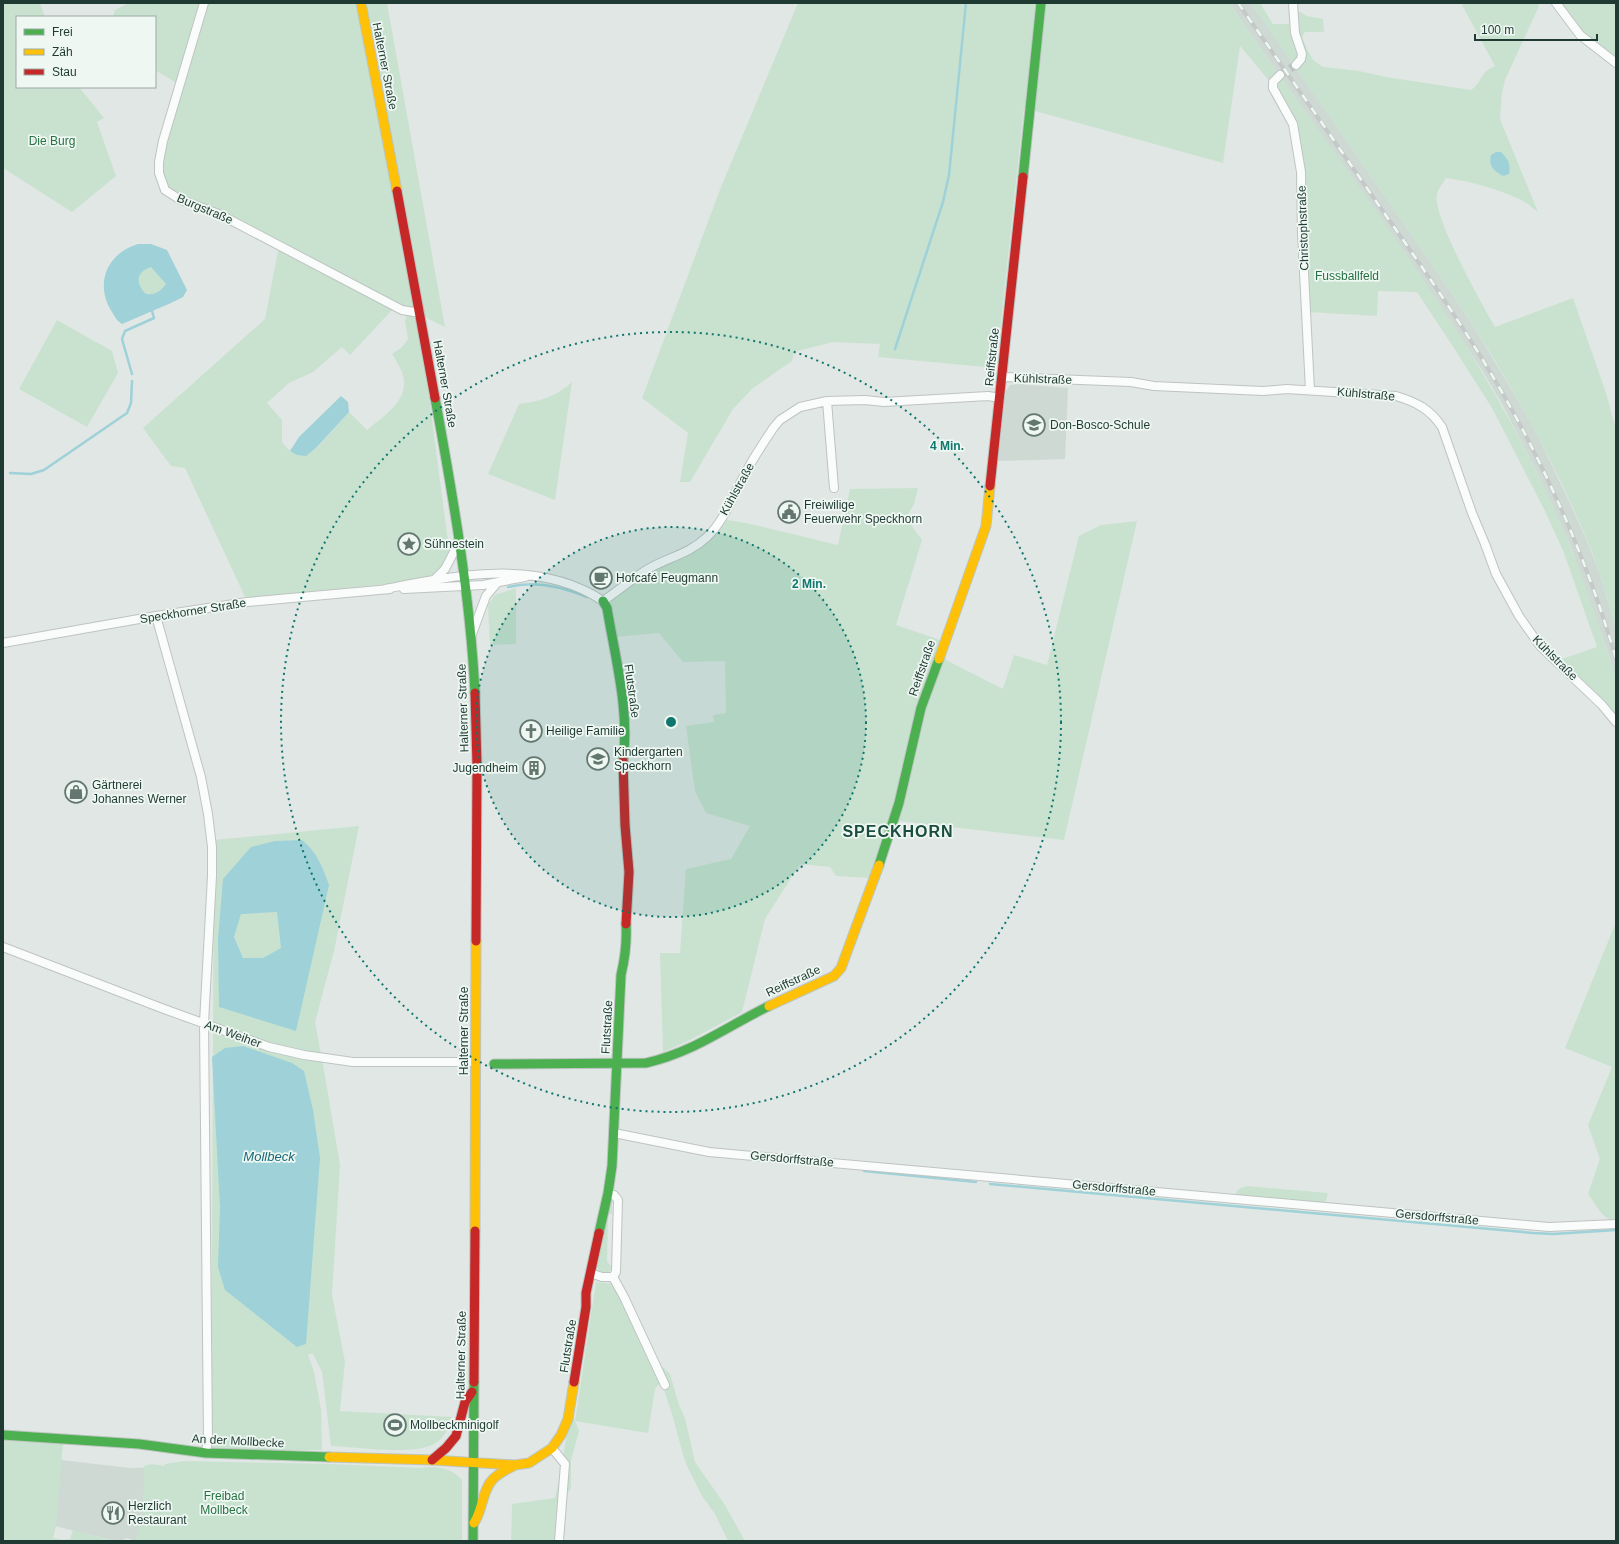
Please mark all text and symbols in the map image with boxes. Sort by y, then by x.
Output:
legend [16,16,156,88]
scale bar [1475,16,1597,42]
street label: Halterner Straße [370,21,400,111]
text: 100 m [1481,23,1514,37]
text: Frei [52,25,73,39]
text: Zäh [52,45,73,59]
text: Stau [52,65,77,79]
park label: Die Burg [29,134,75,148]
street label: Christophstraße [1295,185,1311,271]
street label: Burgstraße [175,191,235,227]
park label: Fussballfeld [1315,269,1379,283]
street label: Reiffstraße [982,327,1002,387]
street label: Halterner Straße [430,339,460,429]
street label: Kühlstraße [1014,371,1073,387]
street label: Kühlstraße [1336,384,1396,404]
school or university icon: Don-Bosco-Schule [1021,412,1047,438]
place label: Don-Bosco-Schule [1050,418,1150,432]
text: 4 Min. [930,439,964,453]
street label: Kühlstraße [717,460,757,518]
place label: Freiwilige Feuerwehr Speckhorn [804,498,922,526]
public building icon: Freiwilige Feuerwehr Speckhorn [776,499,802,525]
place icon: Sühnestein [396,531,422,557]
place label: Sühnestein [424,537,484,551]
cafe icon: Hofcafé Feugmann [588,565,614,591]
place label: Hofcafé Feugmann [616,571,718,585]
text: 2 Min. [792,577,826,591]
street label: Speckhorner Straße [139,596,247,626]
street label: Kühlstraße [1530,633,1581,684]
street label: Reiffstraße [906,638,938,698]
street label: Halterner Straße [454,663,472,753]
street label: Flutstraße [621,663,643,719]
centre of rings [664,715,678,729]
church icon: Heilige Familie [518,718,544,744]
place label: Heilige Familie [546,724,625,738]
place label: Kindergarten Speckhorn [614,745,683,773]
school or university icon: Kindergarten Speckhorn [585,746,611,772]
building icon: Jugendheim [521,755,547,781]
place label: Jugendheim [453,761,518,775]
place label: Gärtnerei Johannes Werner [92,778,187,806]
shop icon: Gärtnerei Johannes Werner [63,779,89,805]
district label: SPECKHORN [842,823,954,840]
street label: Reiffstraße [764,962,823,1000]
street label: Halterner Straße [457,986,471,1075]
street label: Flutstraße [599,999,615,1054]
street label: Am Weiher [203,1017,263,1051]
street label: Gersdorffstraße [750,1148,835,1170]
water label: Mollbeck [243,1149,296,1164]
street label: Gersdorffstraße [1072,1177,1157,1199]
street label: Gersdorffstraße [1395,1206,1480,1228]
street label: Halterner Straße [453,1310,469,1399]
street label: Flutstraße [557,1318,579,1374]
sports icon: Mollbeckminigolf [382,1412,408,1438]
place label: Mollbeckminigolf [410,1418,499,1432]
street label: An der Mollbecke [191,1432,285,1450]
park label: Freibad Mollbeck [200,1489,249,1517]
place label: Herzlich Restaurant [128,1499,187,1527]
restaurant icon: Herzlich Restaurant [100,1500,126,1526]

